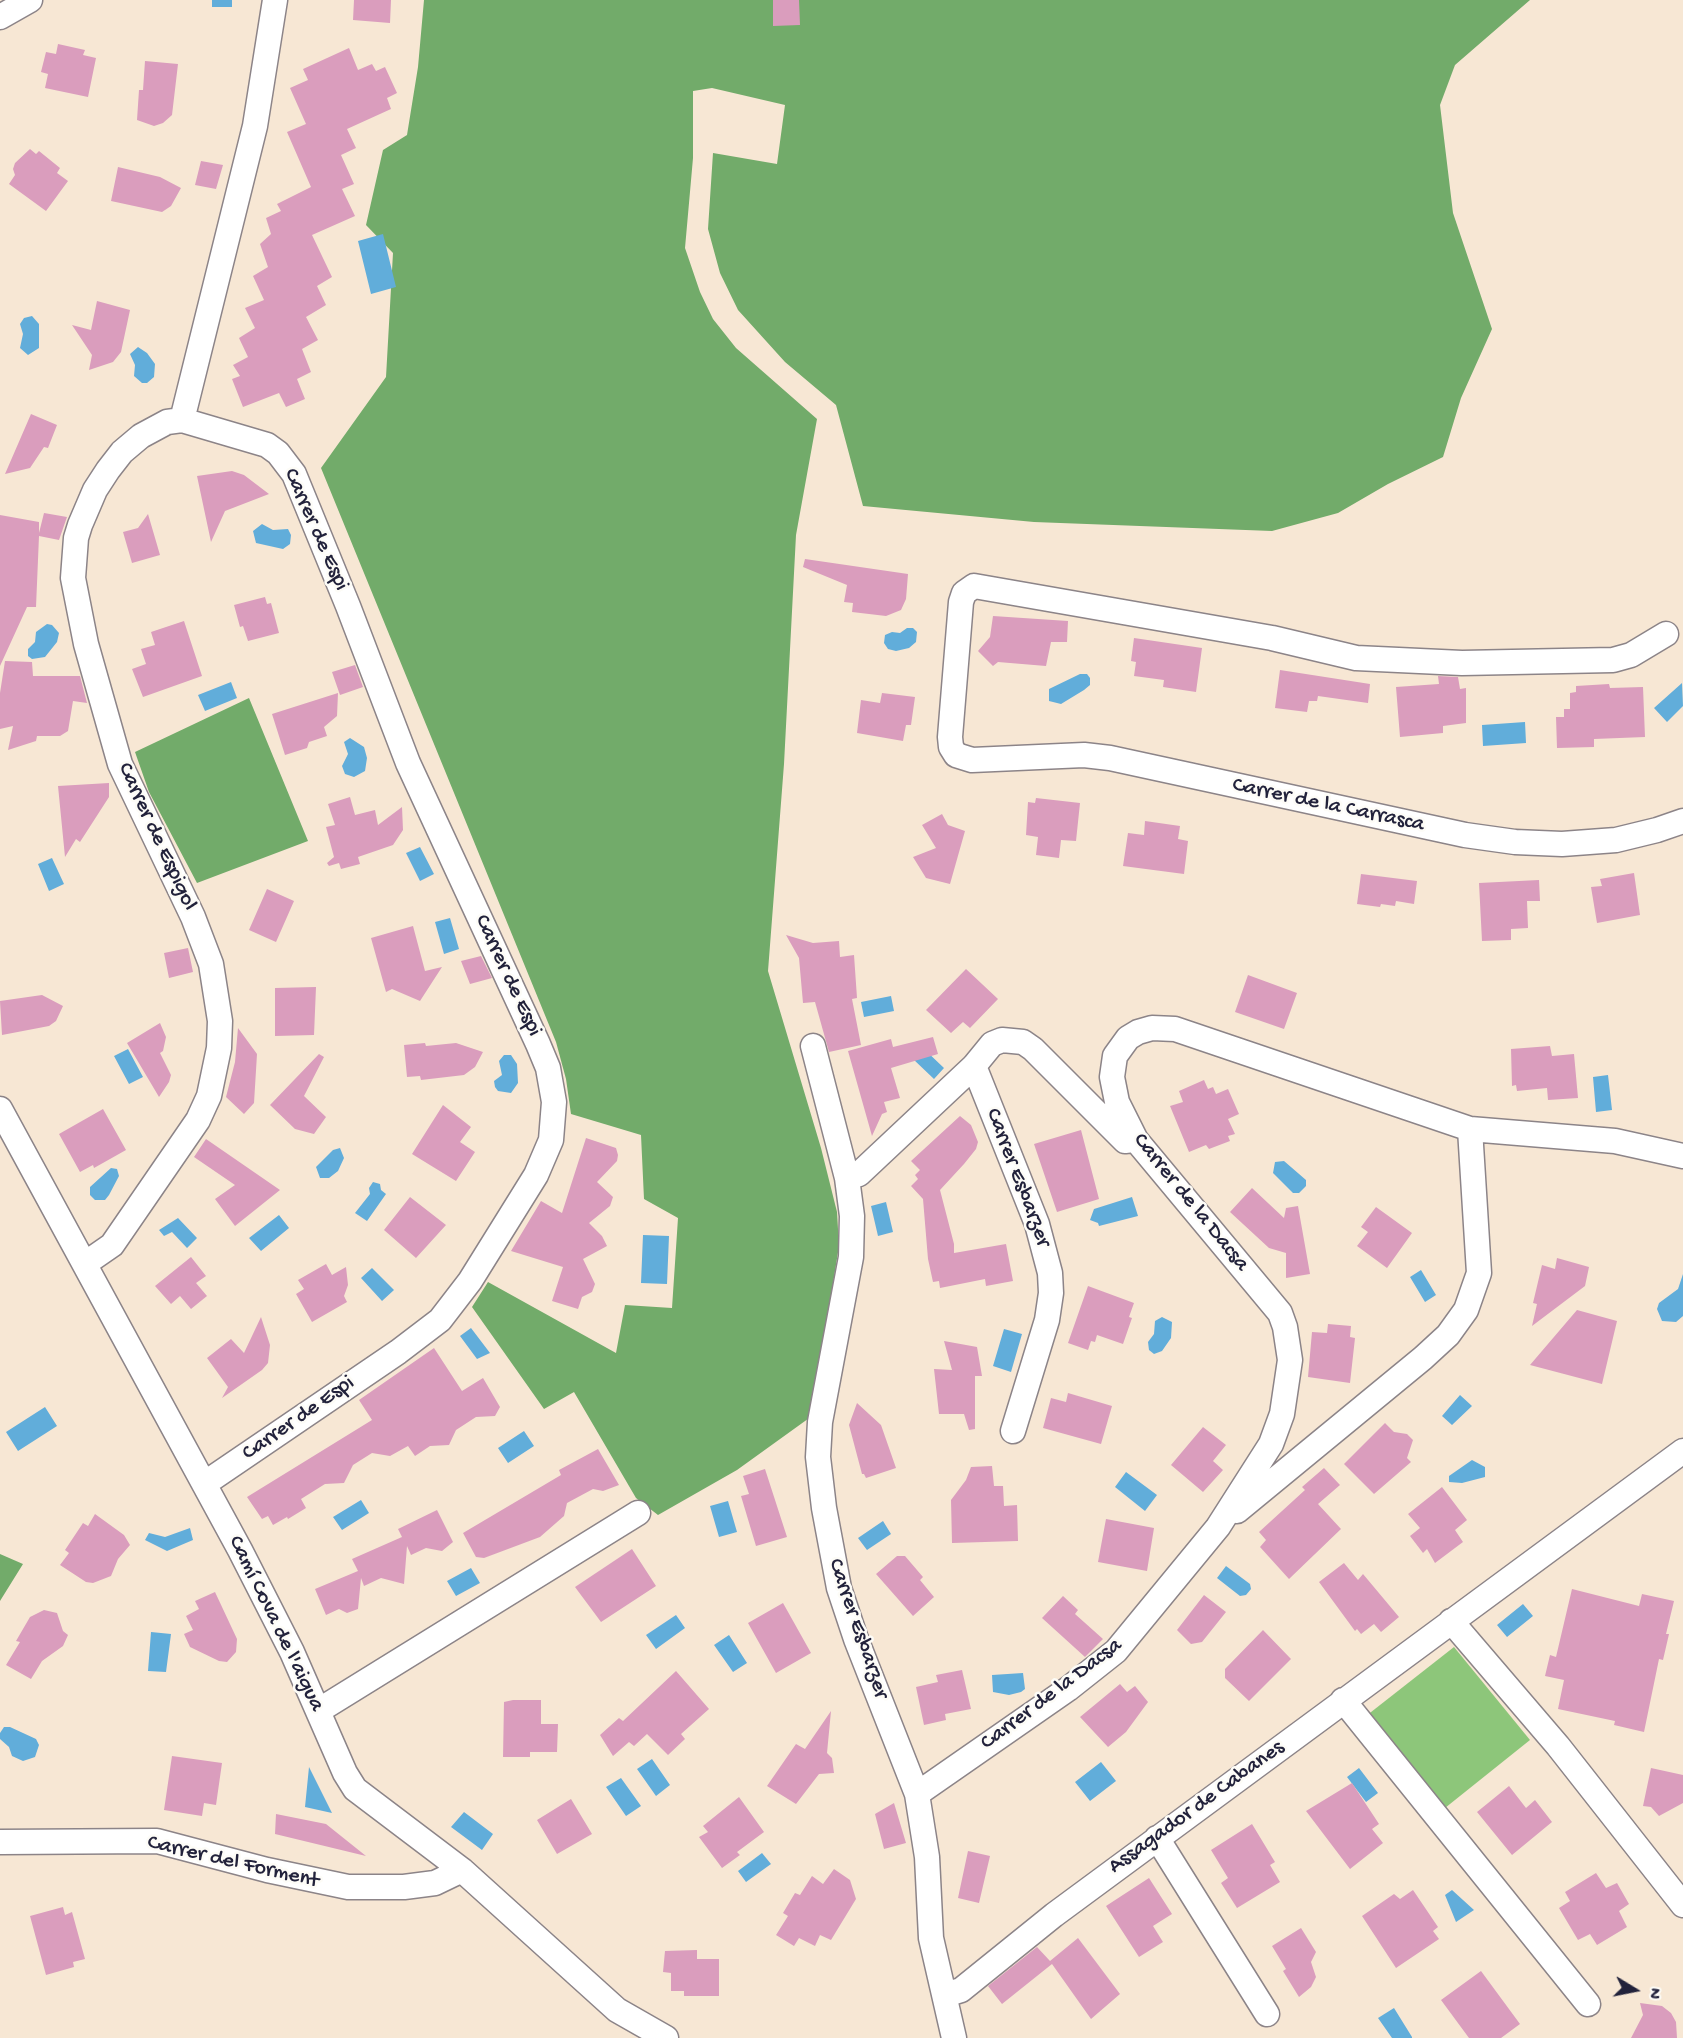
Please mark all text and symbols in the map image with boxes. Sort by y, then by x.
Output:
street label: Carrer de Espi [276,465,354,595]
street label: Carrer de Espigol [110,759,202,915]
street label: Carrer de la Carrasca [1230,773,1426,839]
street label: Carrer de Espi [467,911,547,1041]
street label: Carrer Esbarzer [978,1105,1056,1251]
street label: Carrer de la Dacsa [1126,1129,1254,1277]
street label: Carrer de Espi [238,1371,360,1467]
street label: Camí Cova de l'aigua [221,1532,329,1716]
street label: Carrer Esbarzer [821,1556,893,1702]
street label: Carrer de la Dacsa [976,1633,1128,1757]
street label: Assagador de Cabanes [1104,1735,1290,1881]
street label: Carrer del Forment [145,1830,321,1896]
north arrow [1605,1960,1665,2020]
text: N [1643,1986,1663,2000]

